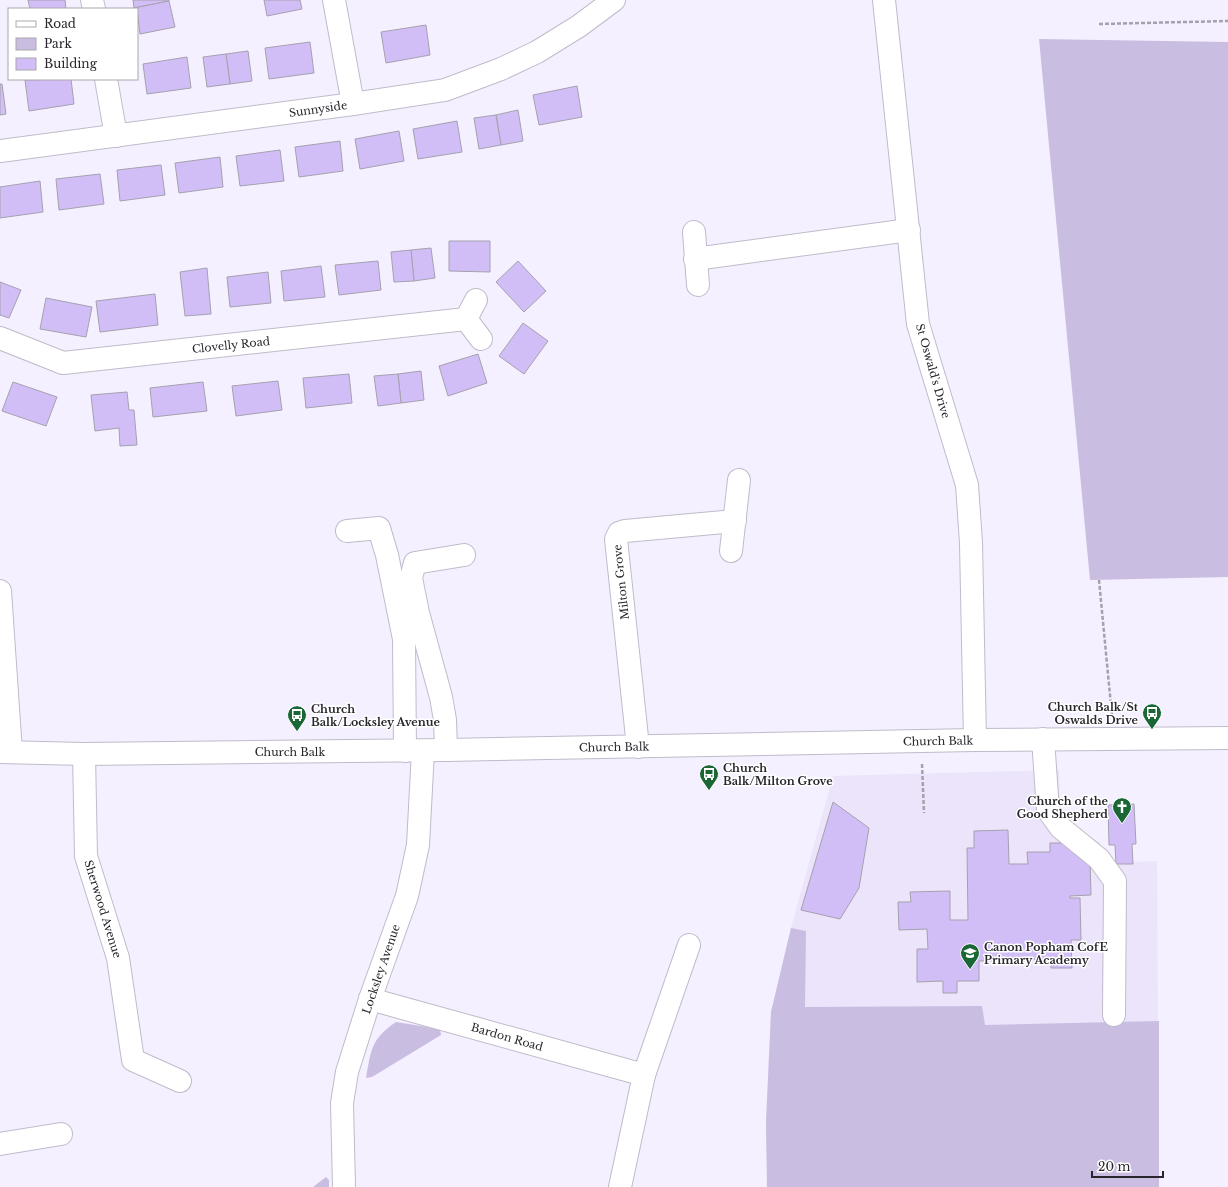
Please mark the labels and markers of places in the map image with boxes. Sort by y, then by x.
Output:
place label: Church Balk/St Oswalds Drive [1048,700,1139,727]
place label: Church Balk/Locksley Avenue [311,702,441,729]
bus stop icon: Church Balk/St Oswalds Drive [1141,702,1163,730]
bus stop icon: Church Balk/Locksley Avenue [286,704,308,732]
place label: Church Balk/Milton Grove [723,761,833,788]
bus stop icon: Church Balk/Milton Grove [698,763,720,791]
place label: Church of the Good Shepherd [1017,794,1109,821]
church icon: Church of the Good Shepherd [1111,796,1133,824]
place label: Canon Popham CofE Primary Academy [984,940,1108,967]
school or university icon: Canon Popham CofE Primary Academy [959,942,981,970]

